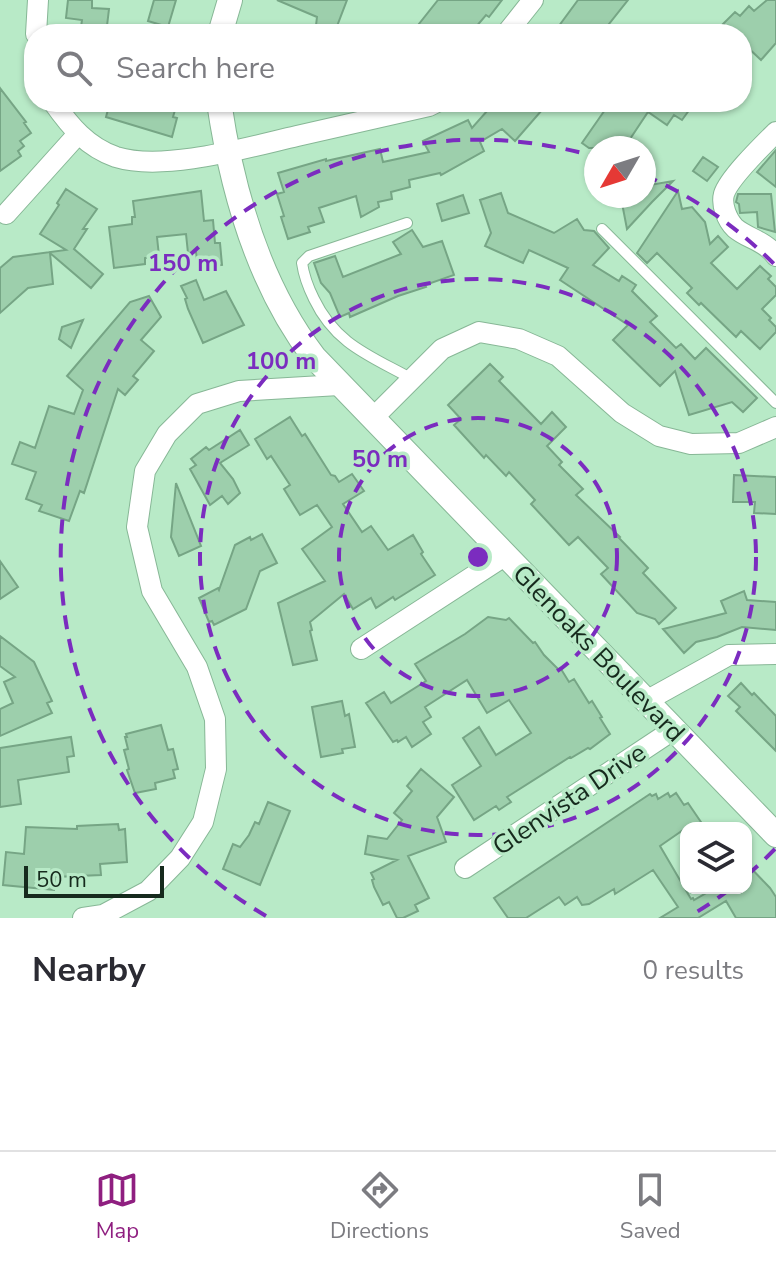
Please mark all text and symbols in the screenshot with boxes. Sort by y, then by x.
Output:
search box [24,24,752,112]
icon: search [52,46,96,90]
text: Search here [116,48,275,89]
north arrow [584,136,656,208]
text: 150 m [148,247,218,279]
text: 100 m [246,345,316,377]
text: 50 m [352,443,408,475]
centre of rings [464,543,492,571]
street label: Glenoaks Boulevard [505,557,693,750]
street label: Glenvista Drive [486,735,653,864]
map controls [680,822,752,894]
button: layers [680,822,752,894]
scale bar [24,862,164,898]
text: 50 m [36,865,87,895]
text: Nearby [32,947,146,993]
text: 0 results [643,953,744,988]
tab: Map [95,1168,139,1246]
tab: Directions [330,1168,429,1246]
tab: Saved [620,1168,681,1246]

